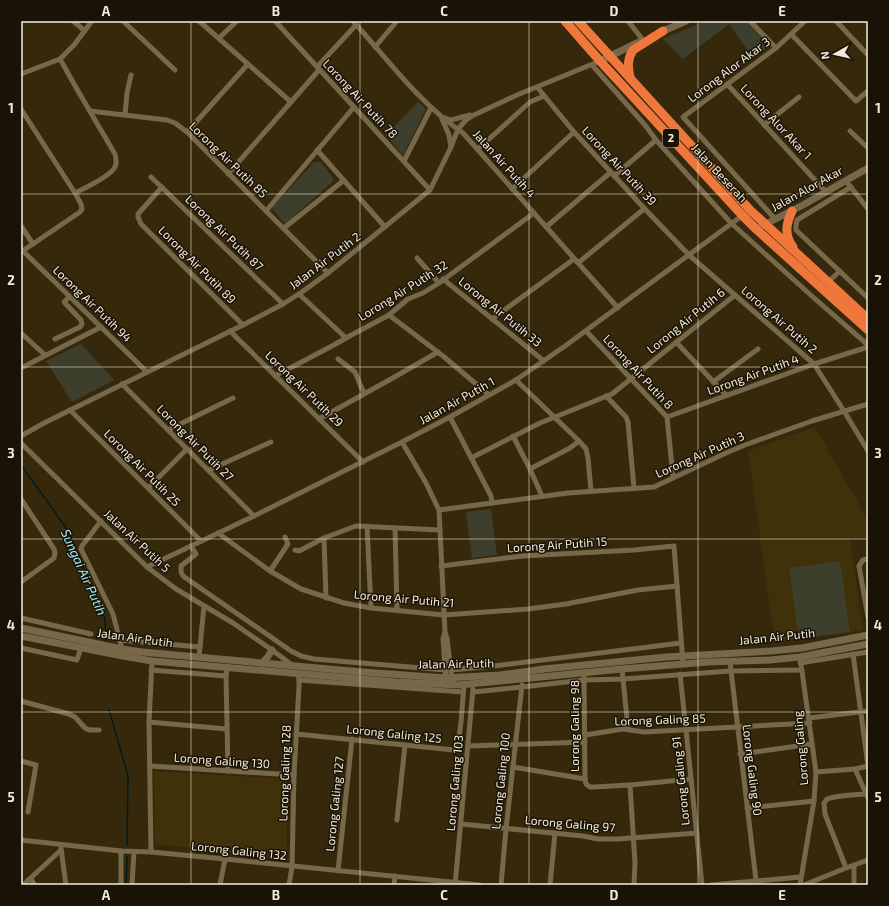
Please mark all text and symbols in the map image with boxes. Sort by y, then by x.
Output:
text: A [102,3,111,19]
text: B [272,3,280,19]
text: C [440,3,448,19]
text: D [610,3,619,19]
text: E [778,3,786,19]
street label: Lorong Alor Akar 3 [685,34,772,105]
north arrow [815,34,855,74]
text: N [818,51,832,60]
street label: Lorong Air Putih 78 [321,56,401,141]
street label: Lorong Alor Akar 1 [738,81,815,162]
text: 1 [8,100,14,116]
text: 1 [875,100,881,116]
street label: Lorong Air Putih 85 [187,118,271,200]
street label: Lorong Air Putih 39 [580,123,660,208]
street label: Jalan Air Putih 4 [471,127,539,200]
road number: 2 [663,129,679,147]
street label: Jalan Beserah [689,140,751,205]
street label: Jalan Alor Akar [768,163,845,214]
street label: Lorong Air Putih 87 [183,192,267,273]
street label: Lorong Air Putih 89 [156,223,239,306]
street label: Jalan Air Putih 2 [286,229,363,292]
street label: Lorong Air Putih 32 [355,257,450,323]
street label: Lorong Air Putih 94 [51,262,135,344]
text: 2 [7,272,15,288]
text: 2 [874,272,882,288]
street label: Lorong Air Putih 33 [456,273,545,349]
street label: Lorong Air Putih 2 [739,282,821,356]
street label: Lorong Air Putih 6 [644,284,727,356]
street label: Lorong Air Putih 8 [601,331,677,411]
street label: Lorong Air Putih 29 [263,348,347,429]
street label: Lorong Air Putih 4 [705,351,800,397]
street label: Jalan Air Putih 1 [416,374,497,427]
street label: Lorong Air Putih 27 [155,401,237,483]
street label: Lorong Air Putih 25 [102,426,184,508]
street label: Lorong Air Putih 3 [653,428,746,480]
text: 3 [7,445,15,461]
text: 3 [874,445,882,461]
street label: Jalan Air Putih 5 [102,506,174,575]
water label: Sungai Air Putih [58,526,110,618]
street label: Lorong Air Putih 15 [506,534,608,554]
street label: Lorong Air Putih 21 [353,587,455,609]
text: 4 [7,617,15,633]
text: 4 [874,617,882,633]
street label: Jalan Air Putih [96,625,174,649]
street label: Jalan Air Putih [738,625,816,647]
street label: Jalan Air Putih [418,655,494,671]
street label: Lorong Galing 98 [567,680,581,772]
street label: Lorong Galing 85 [614,710,706,728]
street label: Lorong Galing [790,710,810,786]
street label: Lorong Galing 125 [346,721,442,745]
street label: Lorong Galing 90 [740,723,766,816]
street label: Lorong Galing 128 [275,724,293,821]
street label: Lorong Galing 100 [488,732,512,830]
street label: Lorong Galing 103 [443,734,465,832]
street label: Lorong Galing 91 [668,736,692,826]
street label: Lorong Galing 130 [173,750,271,770]
street label: Lorong Galing 127 [322,756,346,852]
text: 5 [7,789,15,805]
text: 5 [874,789,882,805]
street label: Lorong Galing 97 [524,812,616,834]
street label: Lorong Galing 132 [191,838,288,862]
text: A [102,887,111,903]
text: B [272,887,280,903]
text: C [440,887,448,903]
text: D [610,887,619,903]
text: E [778,887,786,903]

